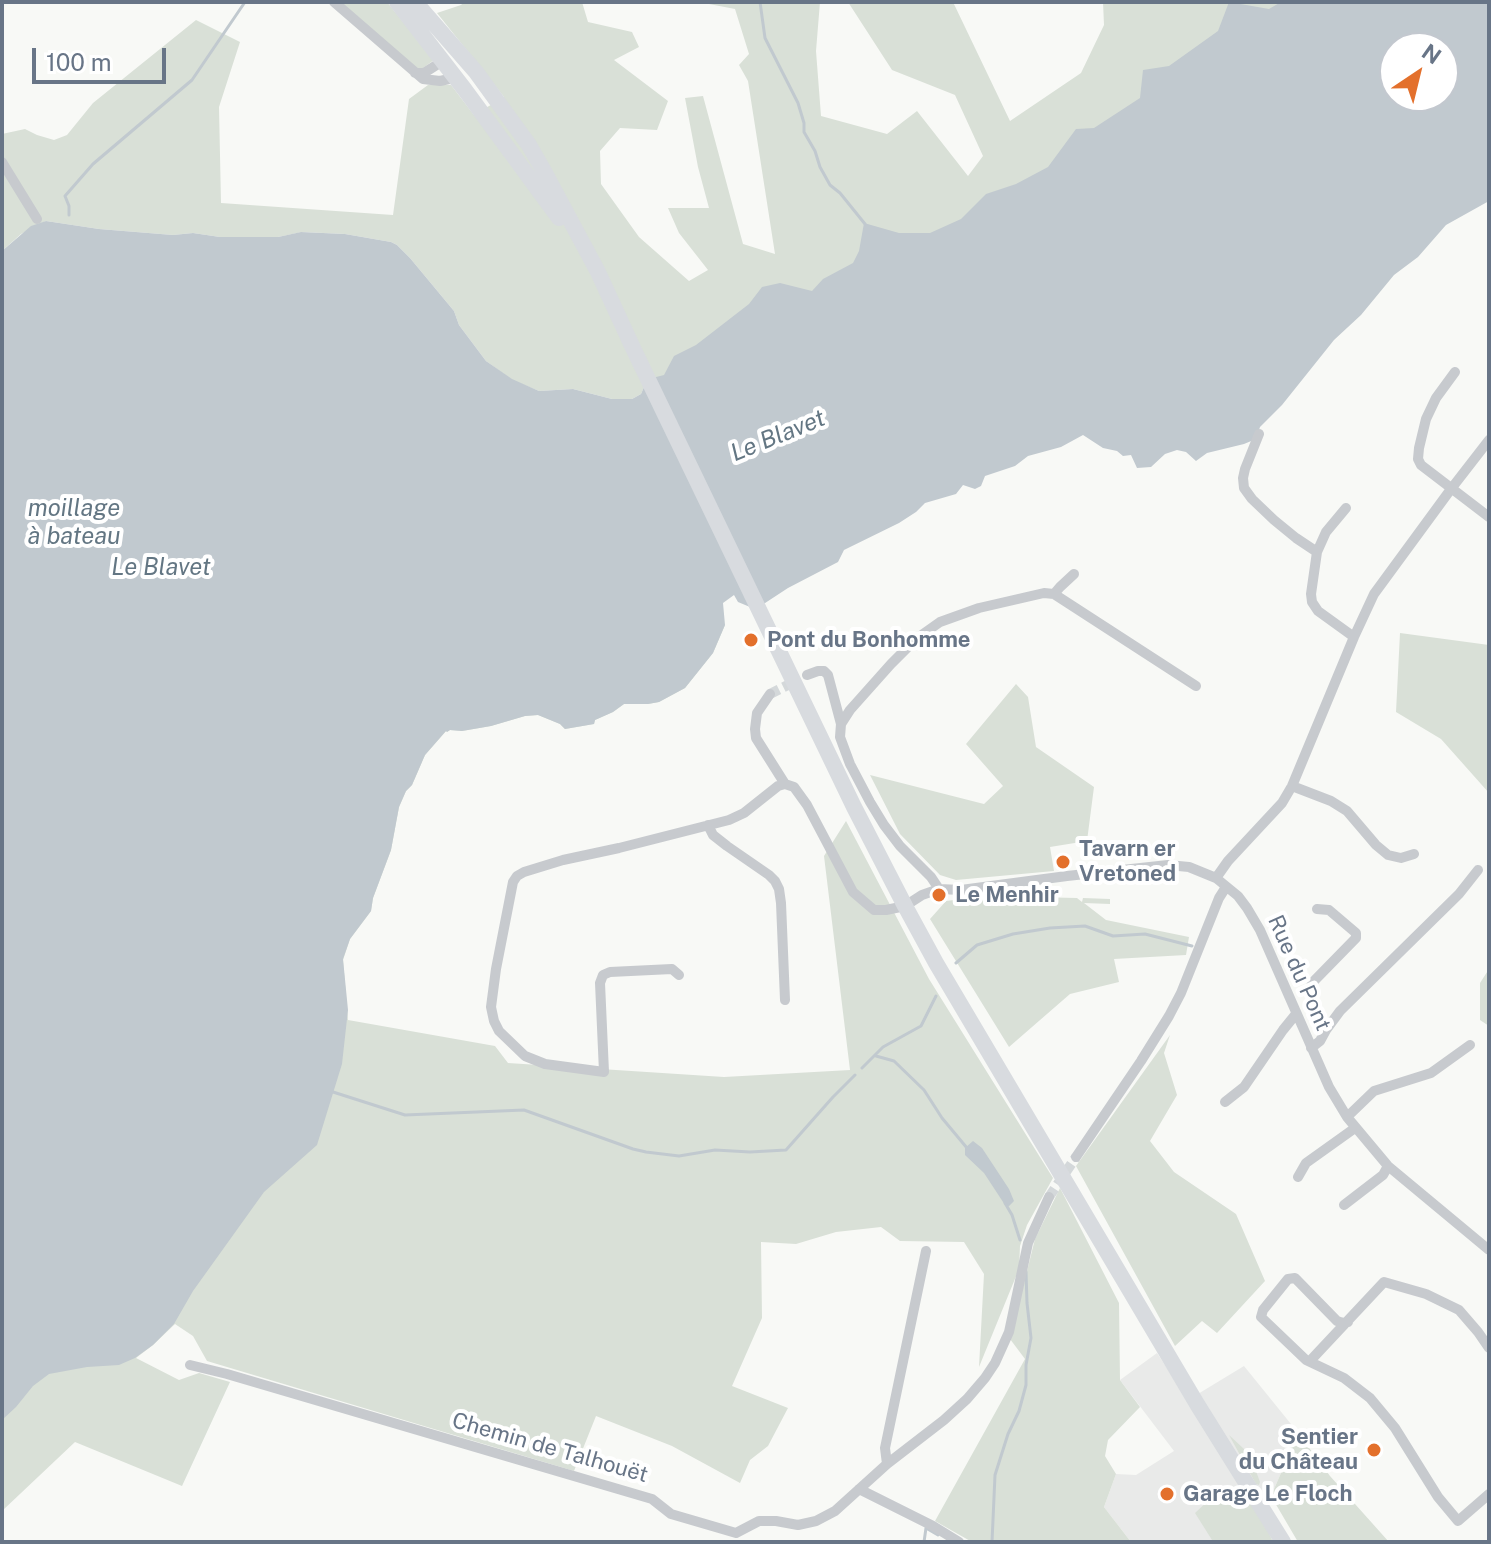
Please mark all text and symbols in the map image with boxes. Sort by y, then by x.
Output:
scale bar [36,32,170,82]
north arrow [1379,32,1459,112]
text: N [1417,38,1446,70]
text: 100 m [46,48,112,76]
water label: Le Blavet [726,404,830,468]
water label: moillage à bateau [28,495,120,551]
water label: Le Blavet [111,554,211,582]
place label: Pont du Bonhomme [767,627,971,653]
marker: Pont du Bonhomme [742,631,760,649]
place label: Tavarn er Vretoned [1079,836,1176,888]
marker: Tavarn er Vretoned [1054,853,1072,871]
place label: Le Menhir [955,882,1059,908]
marker: Le Menhir [930,886,948,904]
street label: Rue du Pont [1262,911,1336,1035]
street label: Chemin de Talhouët [449,1407,651,1489]
place label: Sentier du Château [1239,1424,1358,1476]
marker: Sentier du Château [1365,1441,1383,1459]
place label: Garage Le Floch [1183,1481,1352,1507]
marker: Garage Le Floch [1158,1485,1176,1503]

